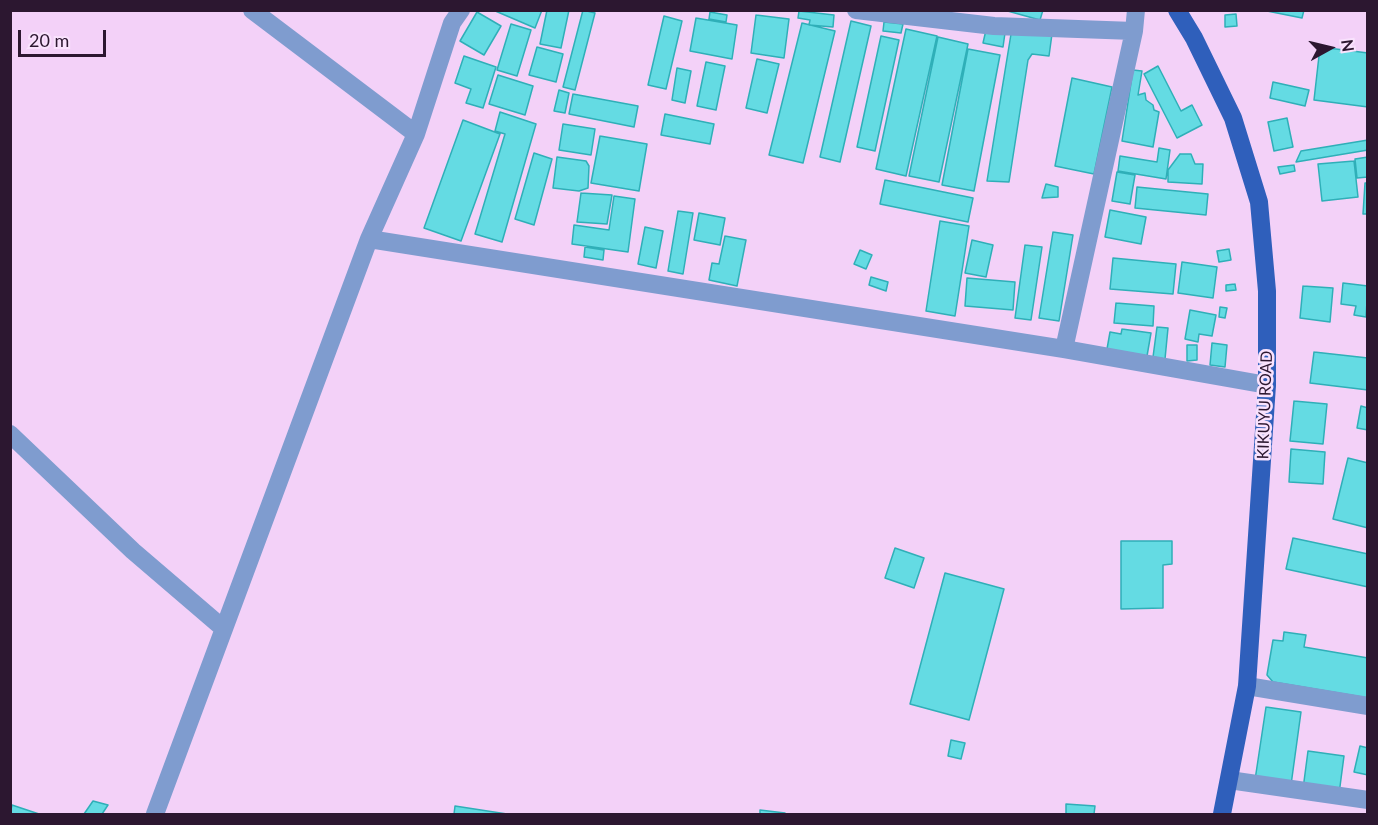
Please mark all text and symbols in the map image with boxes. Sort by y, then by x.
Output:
scale bar [21,18,110,56]
north arrow [1300,18,1360,78]
text: 20 m [29,29,69,51]
text: N [1338,38,1359,53]
street label: KIKUYU ROAD [1254,350,1276,460]

